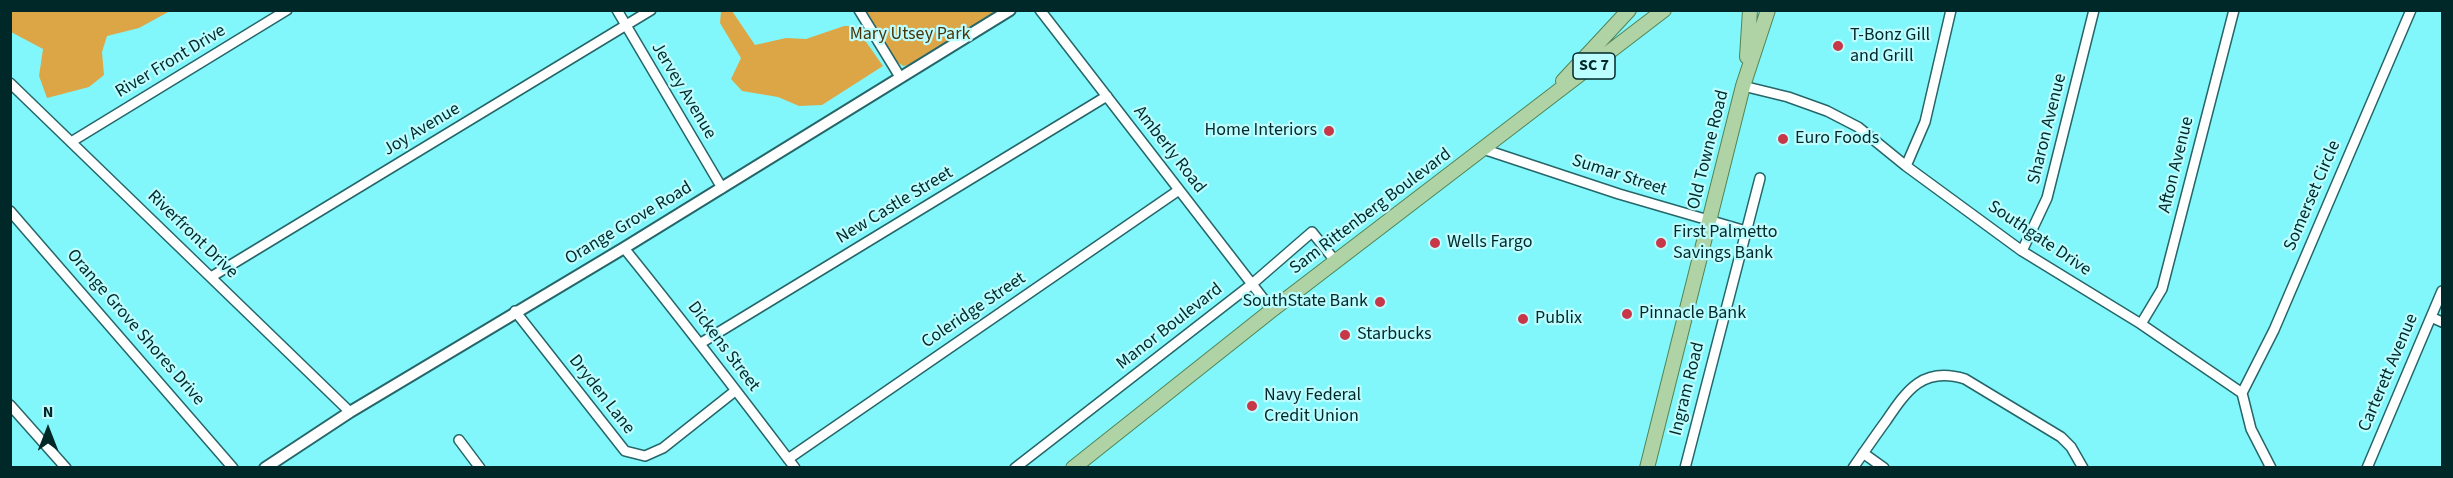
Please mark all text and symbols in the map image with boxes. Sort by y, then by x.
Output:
street label: River Front Drive [112,21,230,103]
park label: Mary Utsey Park [850,24,970,46]
place label: T-Bonz Gill and Grill [1850,25,1930,68]
street label: Jervey Avenue [646,39,720,143]
marker: T-Bonz Gill and Grill [1831,39,1845,53]
road number: SC 7 [1573,53,1615,79]
street label: Sharon Avenue [2024,71,2072,187]
street label: Old Towne Road [1684,88,1734,212]
street label: Joy Avenue [380,99,464,161]
street label: Amberly Road [1128,102,1210,198]
street label: Afton Avenue [2155,114,2199,216]
place label: Home Interiors [1205,120,1317,142]
marker: Home Interiors [1322,124,1336,138]
place label: Euro Foods [1795,128,1879,150]
marker: Euro Foods [1776,132,1790,146]
street label: Somerset Circle [2280,138,2346,254]
street label: Sam Rittenberg Boulevard [1286,144,1456,280]
street label: Sumar Street [1569,151,1669,201]
street label: New Castle Street [833,163,957,249]
street label: Orange Grove Road [562,178,696,270]
street label: Riverfront Drive [142,186,242,284]
street label: Southgate Drive [1983,196,2095,282]
place label: First Palmetto Savings Bank [1673,222,1777,264]
place label: Wells Fargo [1447,232,1532,254]
marker: Wells Fargo [1428,236,1442,250]
marker: First Palmetto Savings Bank [1654,236,1668,250]
street label: Orange Grove Shores Drive [61,245,209,411]
street label: Coleridge Street [918,268,1030,354]
street label: Manor Boulevard [1113,279,1227,375]
place label: SouthState Bank [1242,291,1368,313]
marker: SouthState Bank [1373,295,1387,309]
street label: Dickens Street [682,298,764,396]
place label: Pinnacle Bank [1639,303,1746,325]
marker: Pinnacle Bank [1620,307,1634,321]
place label: Publix [1535,308,1582,330]
street label: Carterett Avenue [2354,311,2424,435]
marker: Publix [1516,312,1530,326]
place label: Starbucks [1357,324,1432,346]
marker: Starbucks [1338,328,1352,342]
street label: Ingram Road [1666,340,1710,438]
street label: Dryden Lane [563,351,639,439]
place label: Navy Federal Credit Union [1264,385,1361,428]
marker: Navy Federal Credit Union [1245,399,1259,413]
north arrow [18,400,78,460]
text: N [43,401,53,423]

